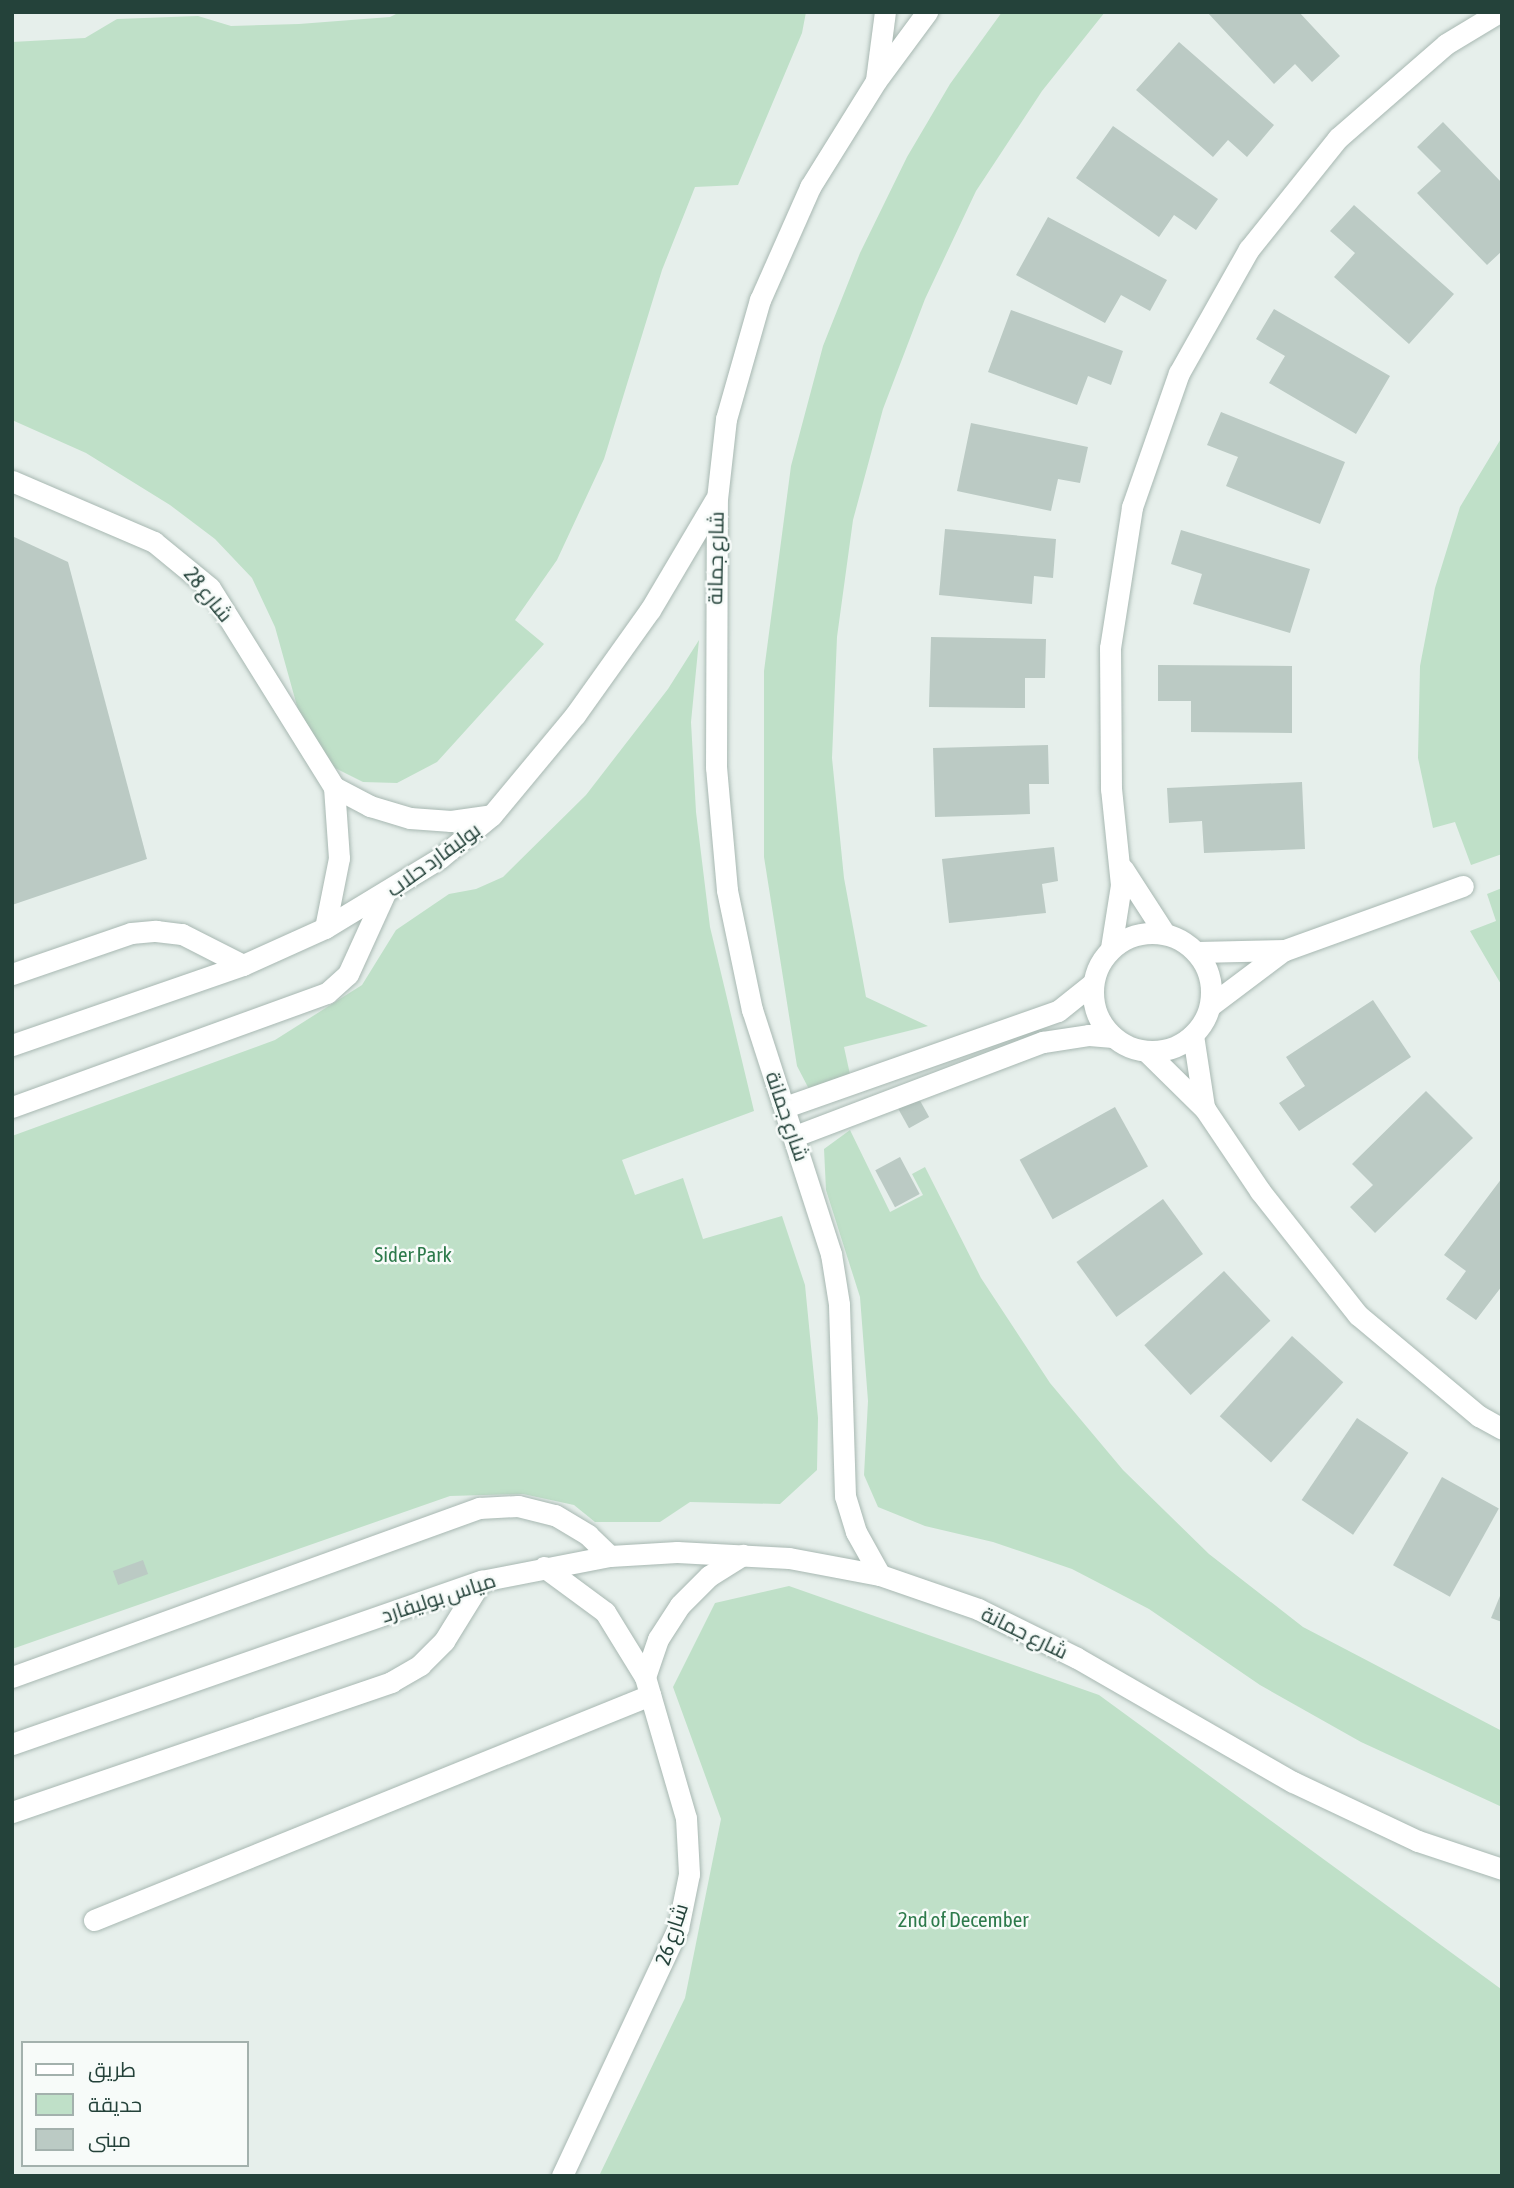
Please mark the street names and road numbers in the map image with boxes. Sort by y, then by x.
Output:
street label: شارع جمانة [702,511,728,605]
street label: شارع 28 [179,561,239,627]
street label: بوليفارد حلاب [381,816,485,902]
street label: شارع جمانة [761,1068,815,1164]
street label: مياس بوليفارد [377,1567,499,1627]
street label: شارع جمانة [978,1600,1072,1664]
street label: شارع 26 [649,1900,693,1968]

